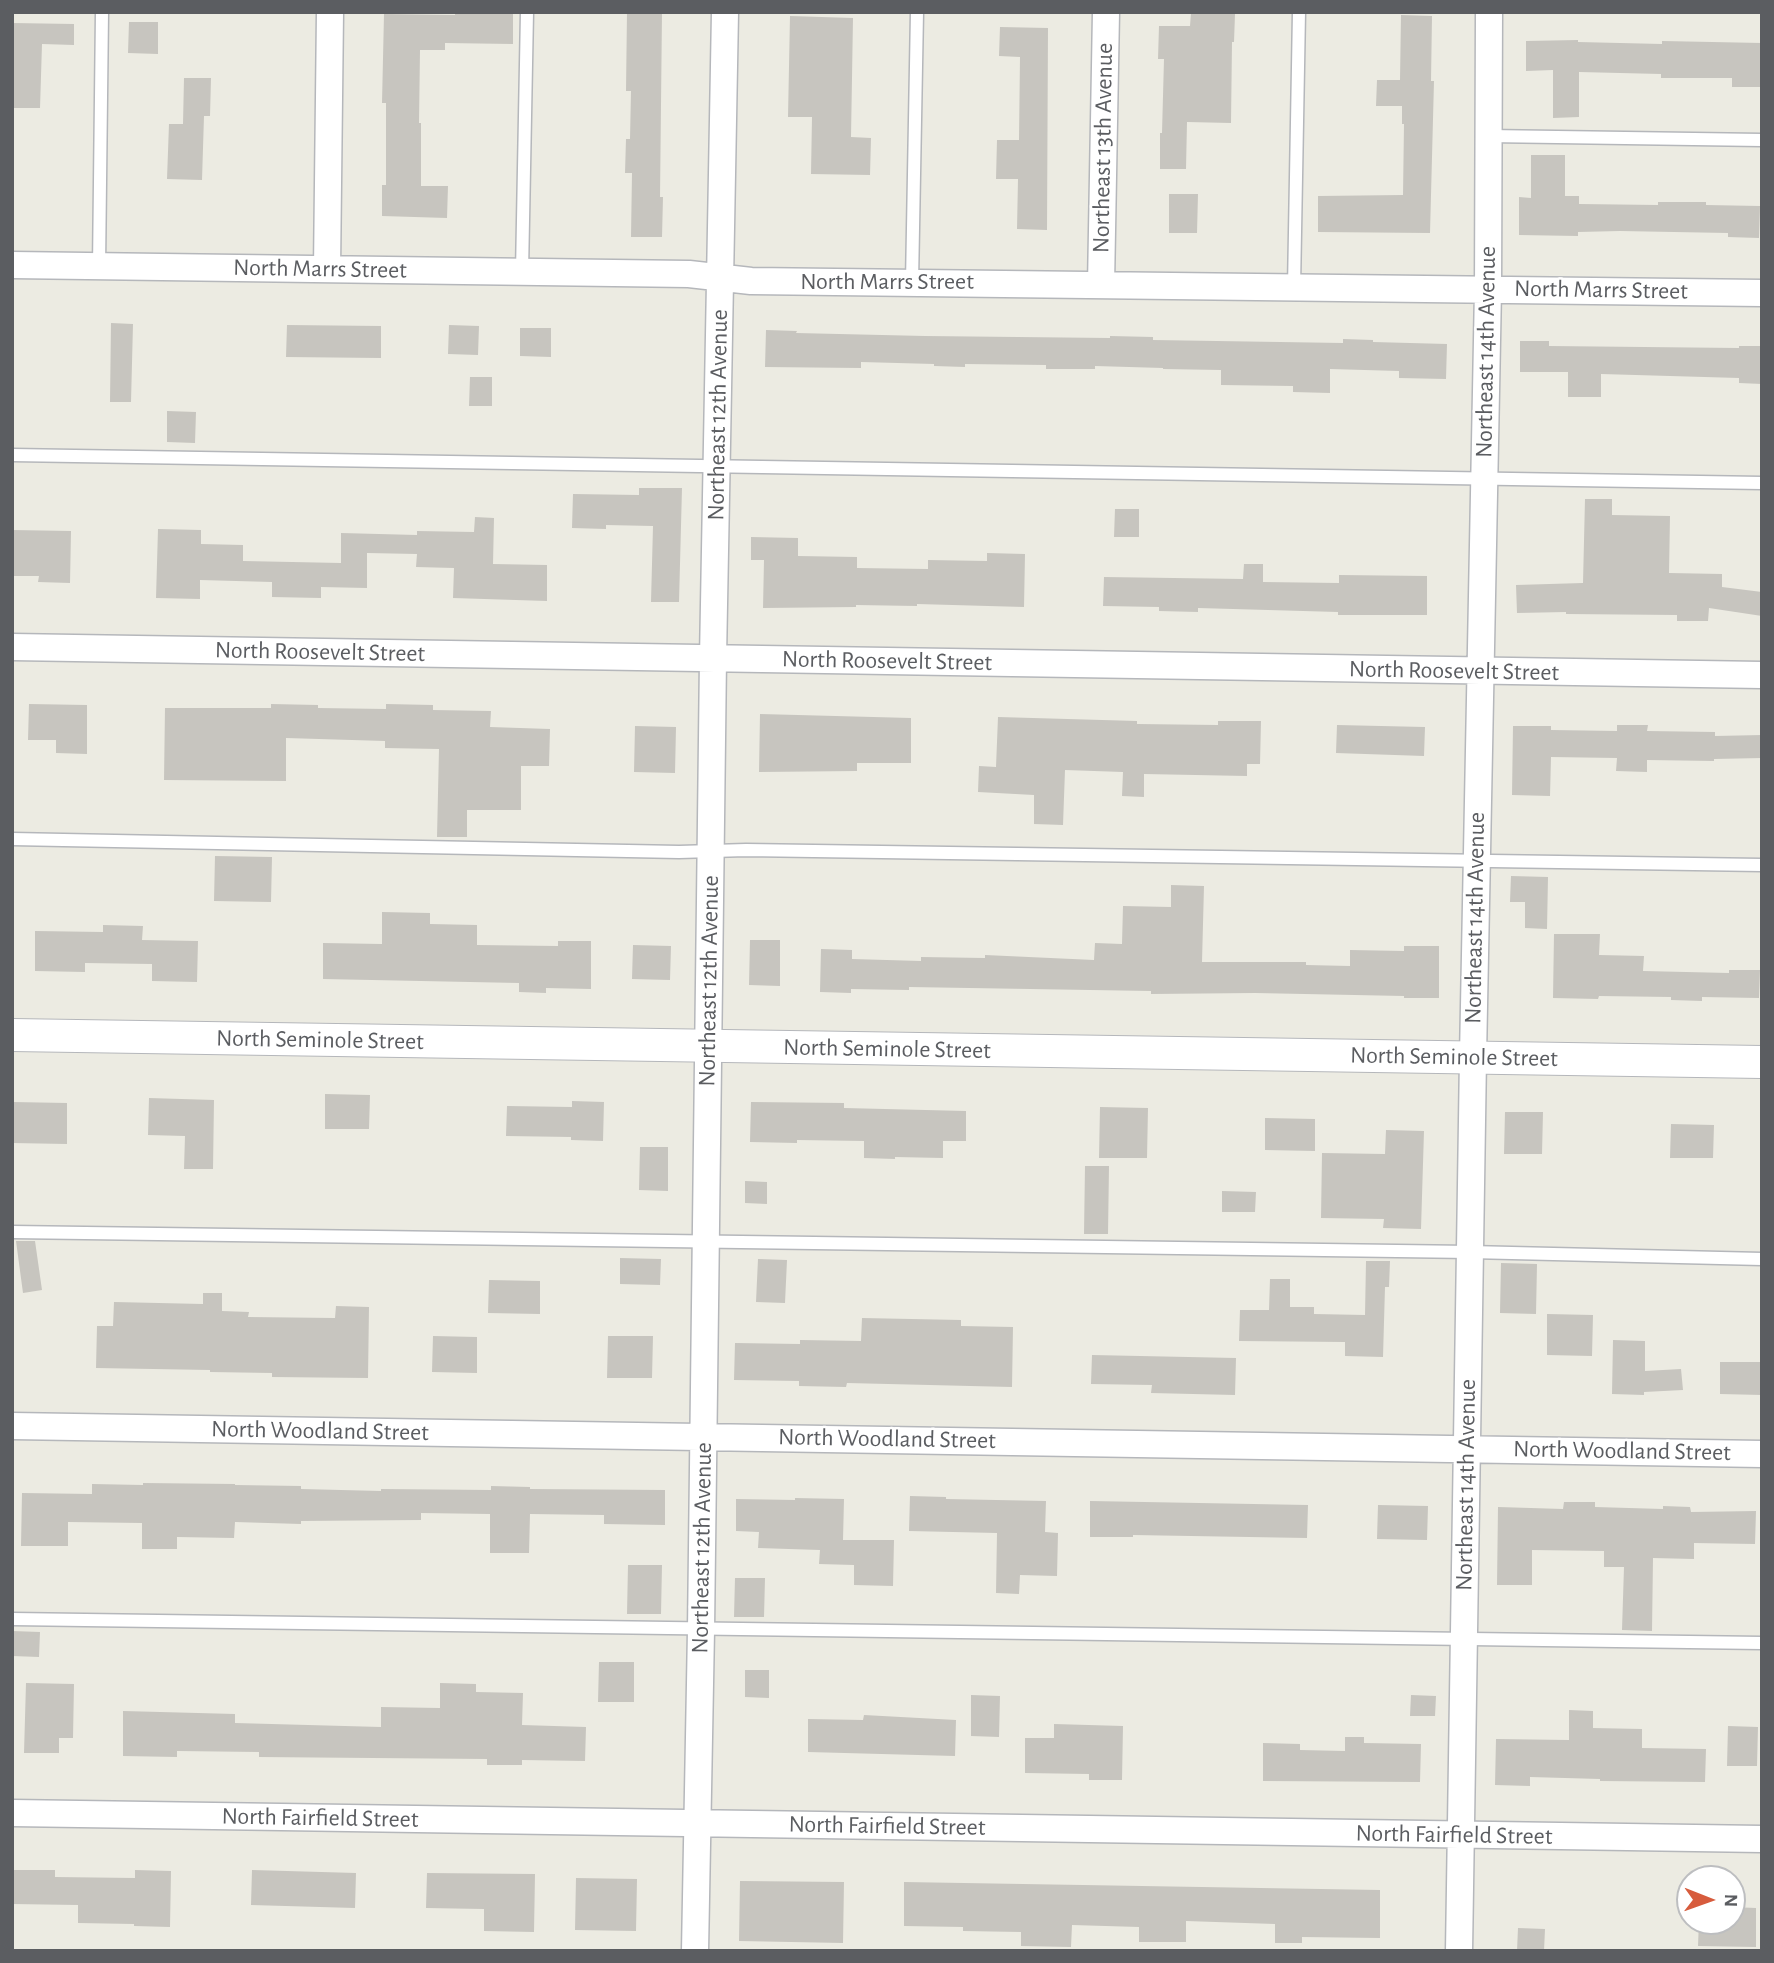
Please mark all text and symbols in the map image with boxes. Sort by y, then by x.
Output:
street label: Northeast 13th Avenue [1087,43,1119,253]
street label: Northeast 14th Avenue [1470,246,1502,458]
street label: North Marrs Street [233,253,407,285]
street label: North Marrs Street [800,268,974,296]
street label: North Marrs Street [1514,274,1688,306]
street label: Northeast 12th Avenue [702,309,734,521]
street label: North Roosevelt Street [215,636,425,668]
street label: North Roosevelt Street [782,645,992,677]
street label: North Roosevelt Street [1349,655,1559,687]
street label: Northeast 14th Avenue [1459,812,1491,1024]
street label: Northeast 12th Avenue [693,875,725,1087]
street label: North Seminole Street [216,1024,424,1056]
street label: North Seminole Street [783,1033,991,1065]
street label: North Seminole Street [1350,1041,1558,1073]
street label: Northeast 14th Avenue [1450,1379,1482,1591]
street label: North Woodland Street [211,1415,429,1447]
street label: North Woodland Street [778,1423,996,1455]
street label: North Woodland Street [1513,1435,1731,1467]
street label: Northeast 12th Avenue [686,1442,718,1654]
street label: North Fairfield Street [221,1802,419,1834]
street label: North Fairfield Street [788,1810,986,1842]
street label: North Fairfield Street [1355,1819,1553,1851]
north arrow [1676,1865,1746,1935]
text: N [1721,1894,1740,1907]

